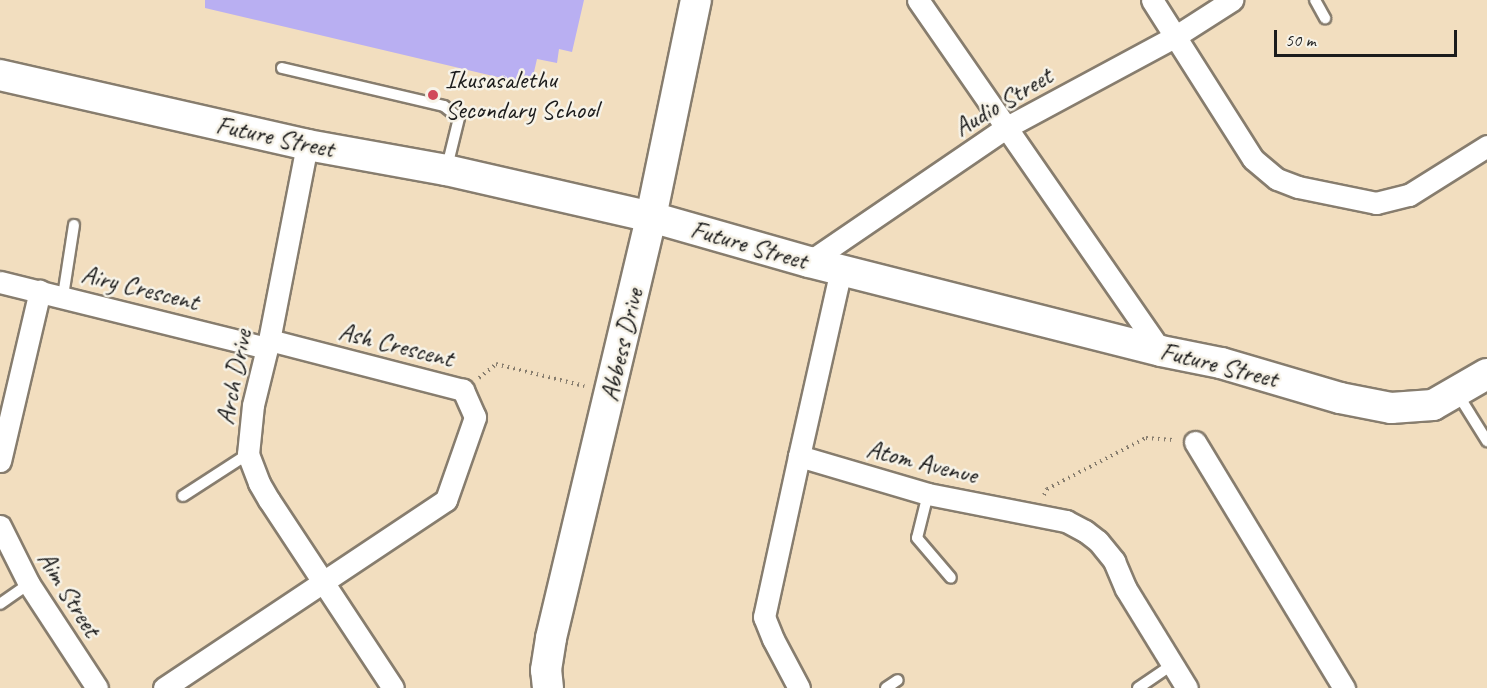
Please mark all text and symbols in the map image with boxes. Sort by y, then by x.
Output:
scale bar [1277,18,1460,56]
text: 50 m [1285,29,1316,51]
street label: Audio Street [948,60,1058,144]
place label: Ikusasalethu Secondary School [445,64,597,125]
marker: Ikusasalethu Secondary School [426,88,440,102]
street label: Future Street [213,109,337,165]
street label: Future Street [687,213,811,277]
street label: Airy Crescent [78,258,202,318]
street label: Abbess Drive [594,286,650,404]
street label: Ash Crescent [335,316,457,374]
street label: Arch Drive [210,327,258,427]
street label: Future Street [1157,335,1281,395]
street label: Atom Avenue [864,433,980,491]
street label: Aim Street [30,545,108,643]

